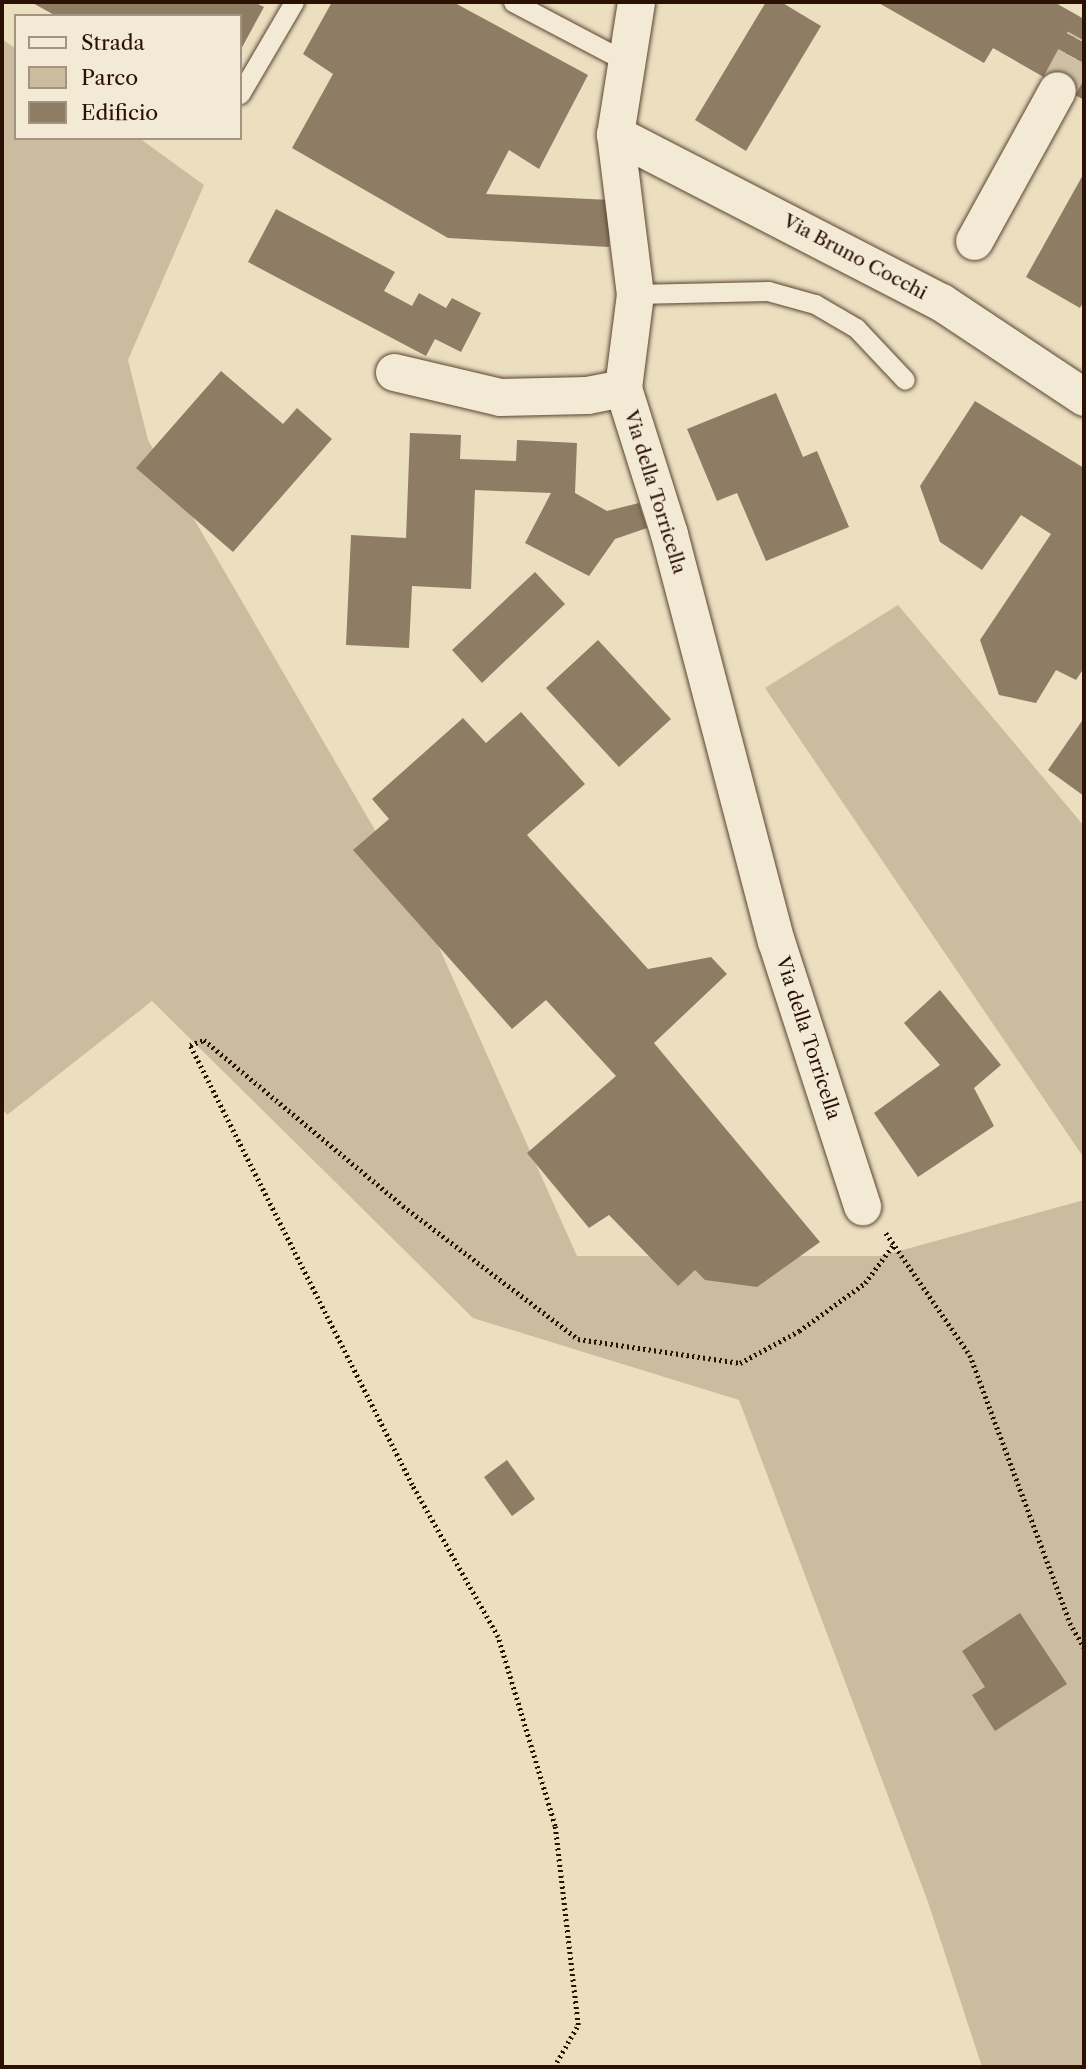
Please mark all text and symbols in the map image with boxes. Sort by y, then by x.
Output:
legend [14,14,242,140]
text: Strada [81,30,145,55]
text: Parco [81,65,138,90]
text: Edificio [81,100,158,125]
street label: Via Bruno Cocchi [779,209,931,305]
street label: Via della Torricella [619,407,691,577]
street label: Via della Torricella [771,953,845,1123]

